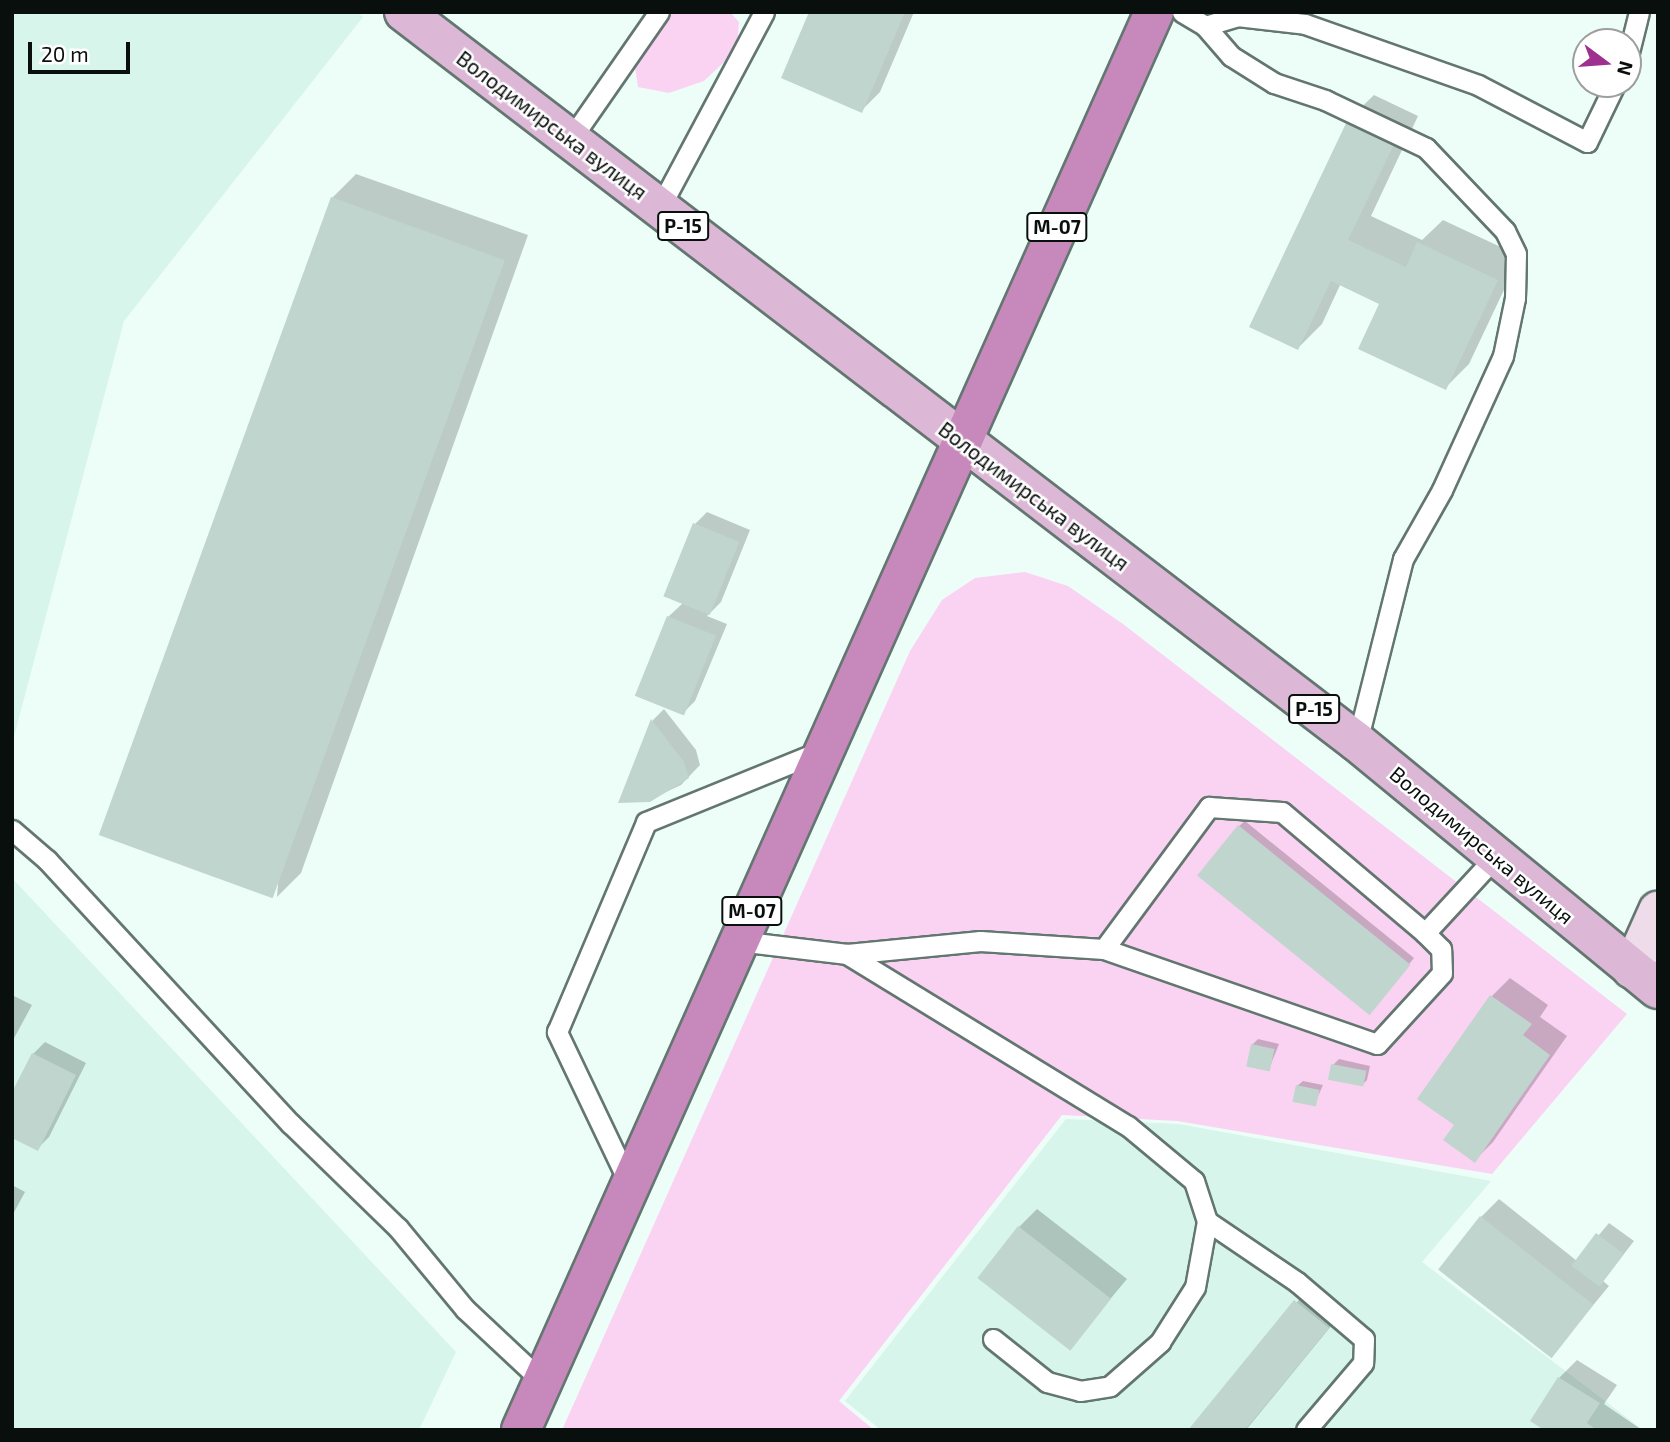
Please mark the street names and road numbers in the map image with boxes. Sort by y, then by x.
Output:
street label: Володимирська вулиця [452,45,652,205]
road number: Р-15 [657,210,709,242]
road number: М-07 [1026,212,1088,243]
street label: Володимирська вулиця [934,416,1134,576]
road number: Р-15 [1288,694,1340,724]
street label: Володимирська вулиця [1385,761,1579,929]
road number: М-07 [720,896,784,926]

